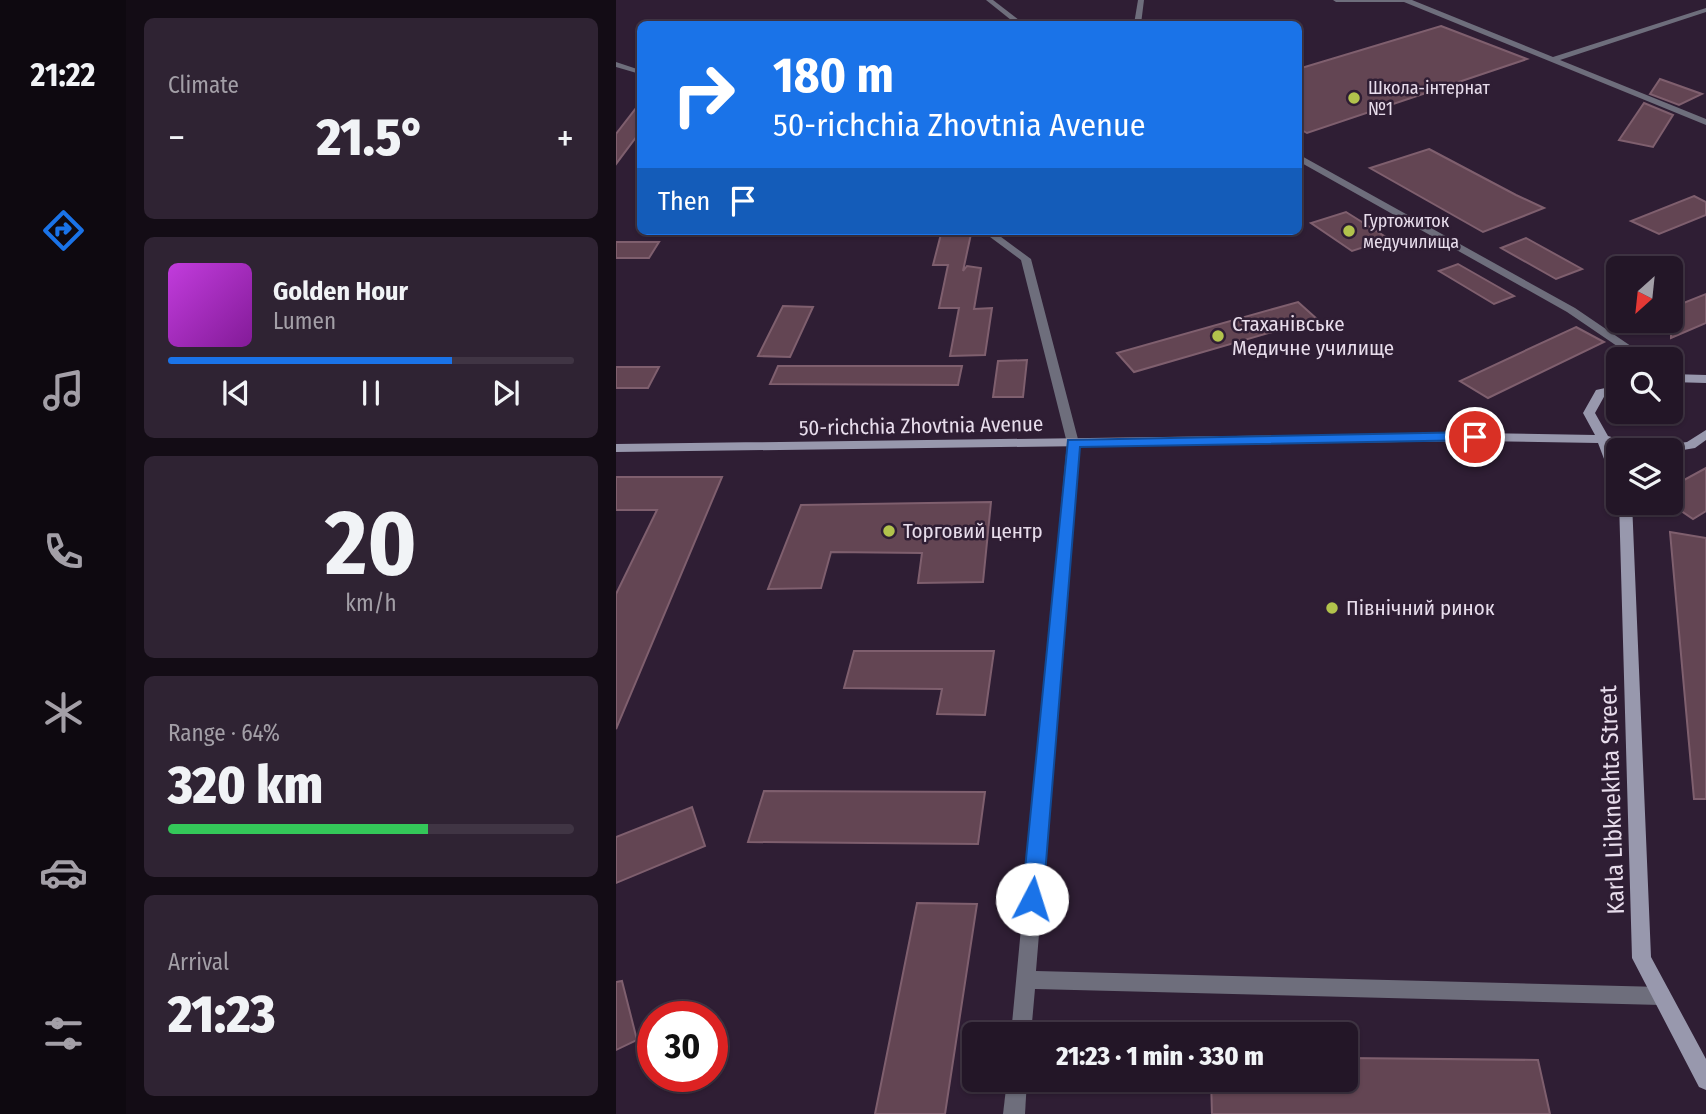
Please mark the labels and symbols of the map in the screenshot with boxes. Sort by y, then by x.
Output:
place label: Школа-інтернат №1 [1368,77,1490,120]
marker: Школа-інтернат №1 [1346,90,1362,106]
place label: Гуртожиток медучилища [1363,210,1459,253]
marker: Гуртожиток медучилища [1341,223,1357,239]
north arrow [1606,256,1684,332]
place label: Стаханівське Медичне училище [1232,311,1394,361]
marker: Стаханівське Медичне училище [1210,328,1226,344]
pin [1445,407,1505,467]
street label: 50-richchia Zhovtnia Avenue [799,411,1043,441]
place label: Торговий центр [903,518,1043,544]
marker: Торговий центр [881,523,897,539]
place label: Північний ринок [1346,595,1495,621]
marker: Північний ринок [1324,600,1340,616]
street label: Karla Libknekhta Street [1594,685,1630,915]
position arrow [995,862,1069,936]
speed limit sign: 30 [637,1001,728,1092]

